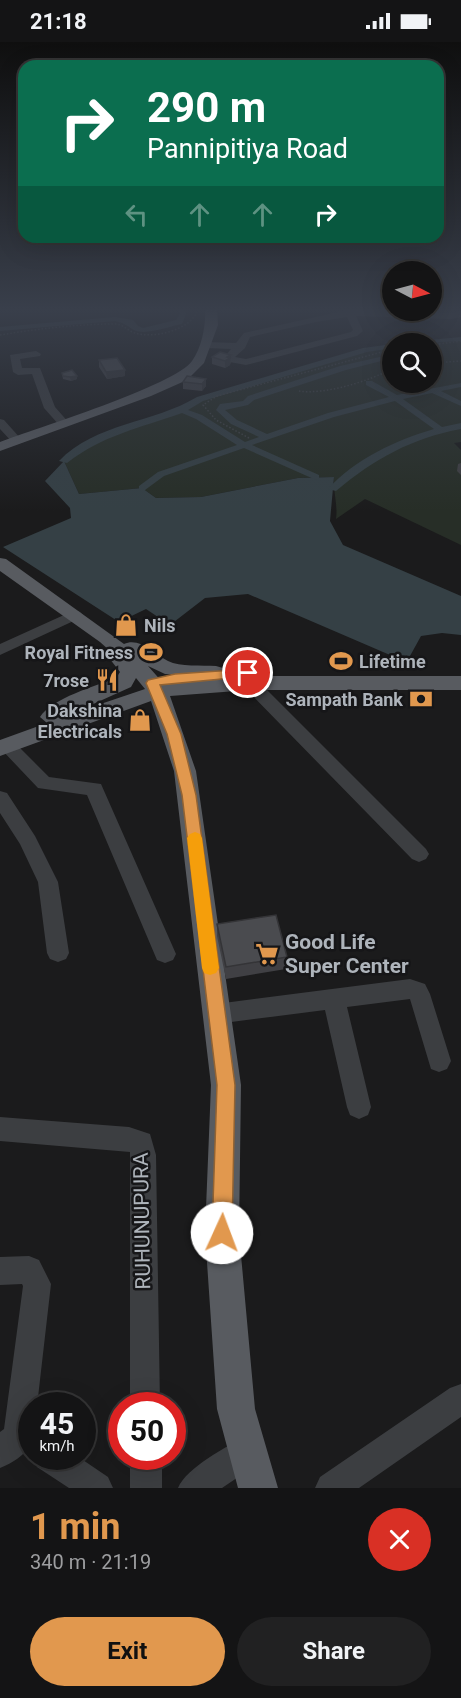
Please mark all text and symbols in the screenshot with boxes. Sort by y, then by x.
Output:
text: 21:18 [30,9,87,34]
text: 290 m [147,83,266,132]
icon: right [48,84,126,162]
text: Pannipitiya Road [147,133,348,165]
icon: left [120,198,153,231]
icon: ahead [183,198,216,231]
icon: ahead [246,198,279,231]
icon: right [309,198,342,231]
north arrow [382,261,442,321]
map controls [382,261,442,393]
button: search [382,333,442,393]
shop icon: Nils [113,612,139,638]
place label: Nils [144,615,175,636]
sports icon: Royal Fitness [138,639,164,665]
place label: Royal Fitness [25,642,133,663]
pin [222,647,273,698]
sports icon: Lifetime [328,648,354,674]
place label: Lifetime [359,651,426,672]
icon: arrive [231,656,264,689]
restaurant icon: 7rose [94,667,120,693]
place label: 7rose [43,670,89,691]
bank icon: Sampath Bank [408,686,434,712]
place label: Sampath Bank [285,689,403,710]
place label: Dakshina Electricals [38,700,122,742]
shop icon: Dakshina Electricals [127,707,153,733]
place label: Good Life Super Center [285,930,409,978]
supermarket icon: Good Life Super Center [254,941,280,967]
street label: RUHUNUPURA [129,1152,155,1290]
position arrow [190,1201,254,1265]
speed limit sign: 50 [108,1392,186,1470]
text: 45 [40,1406,74,1441]
text: km/h [39,1437,75,1455]
text: 1 min [30,1506,121,1548]
button: close [368,1508,431,1571]
text: 340 m · 21:19 [30,1550,151,1574]
button: Exit [30,1617,225,1686]
button: Share [237,1617,431,1686]

